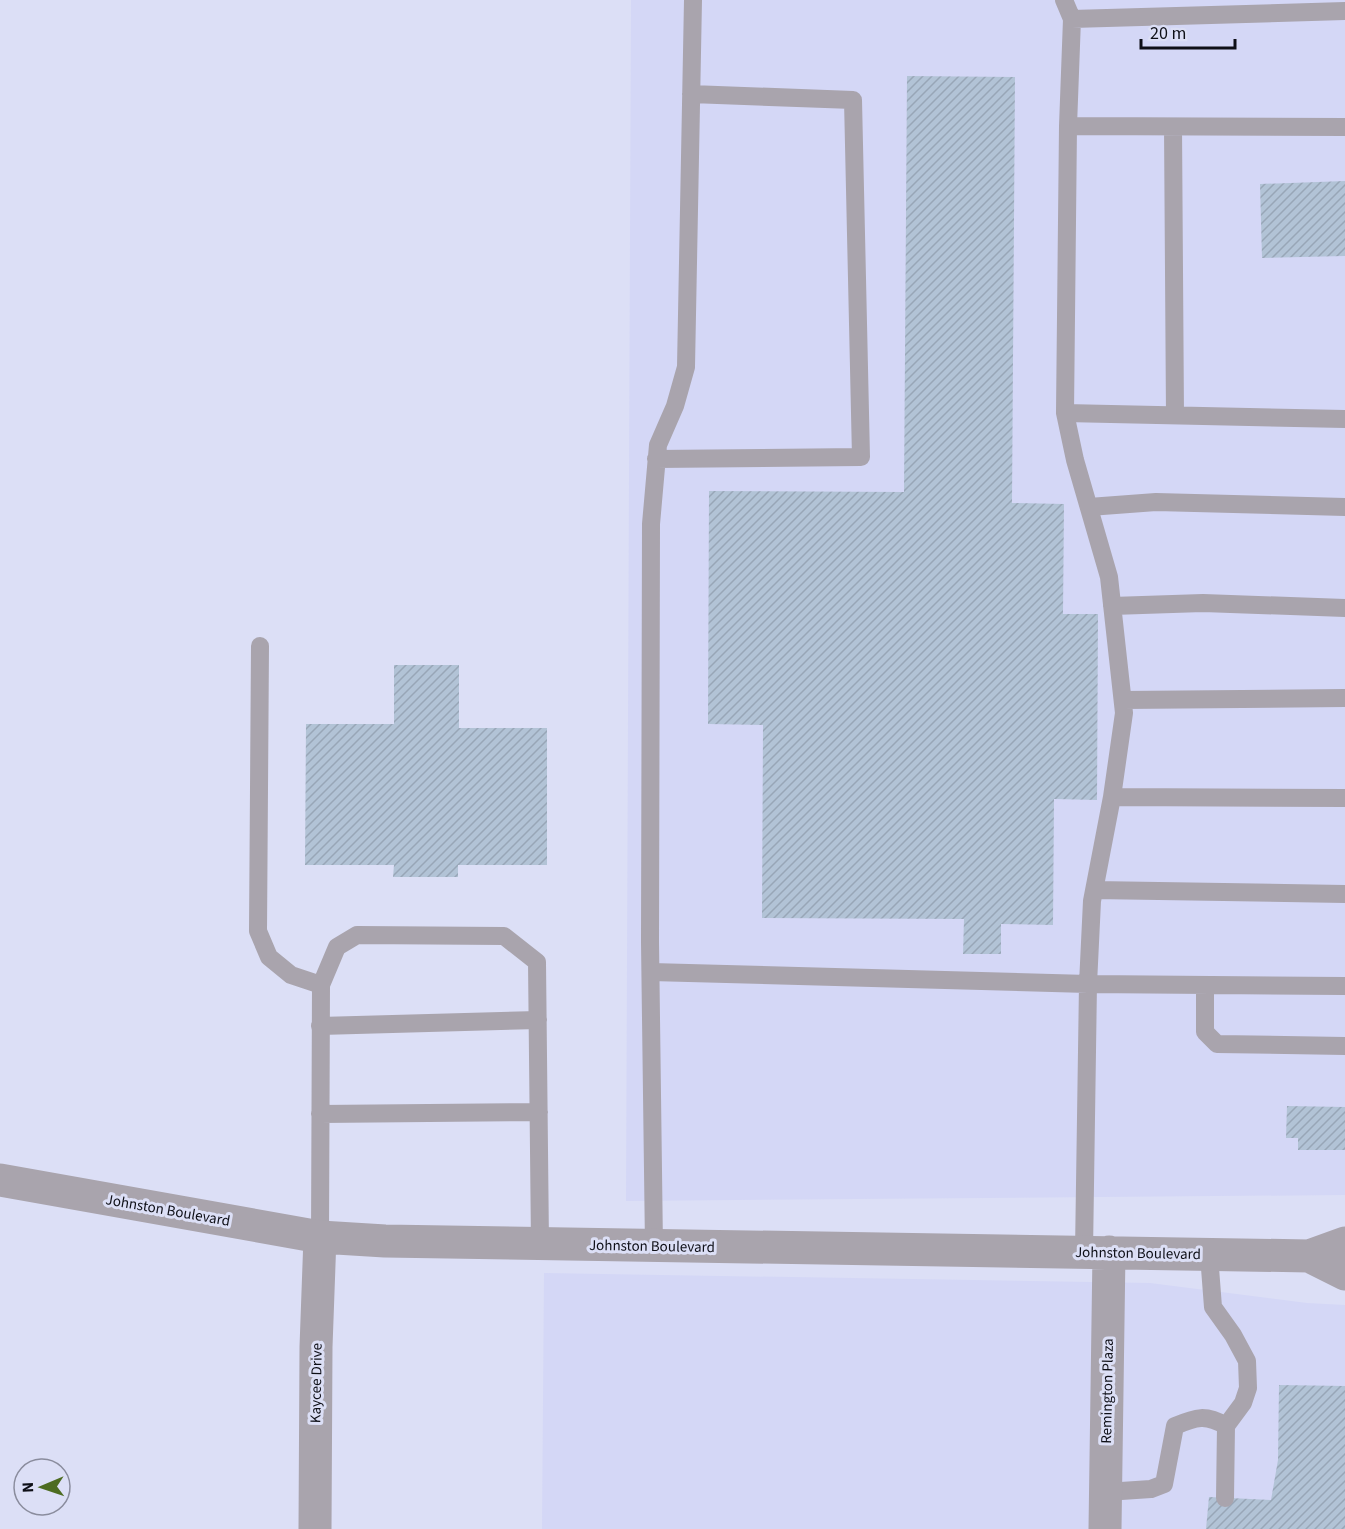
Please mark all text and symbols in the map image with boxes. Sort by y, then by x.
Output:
scale bar [1141,12,1236,50]
text: 20 m [1150,21,1186,46]
street label: Johnston Boulevard [104,1189,232,1232]
street label: Johnston Boulevard [589,1235,715,1258]
street label: Johnston Boulevard [1075,1242,1201,1265]
street label: Remington Plaza [1096,1338,1119,1444]
street label: Kaycee Drive [305,1343,328,1423]
north arrow [12,1457,72,1517]
text: N [17,1482,39,1493]

